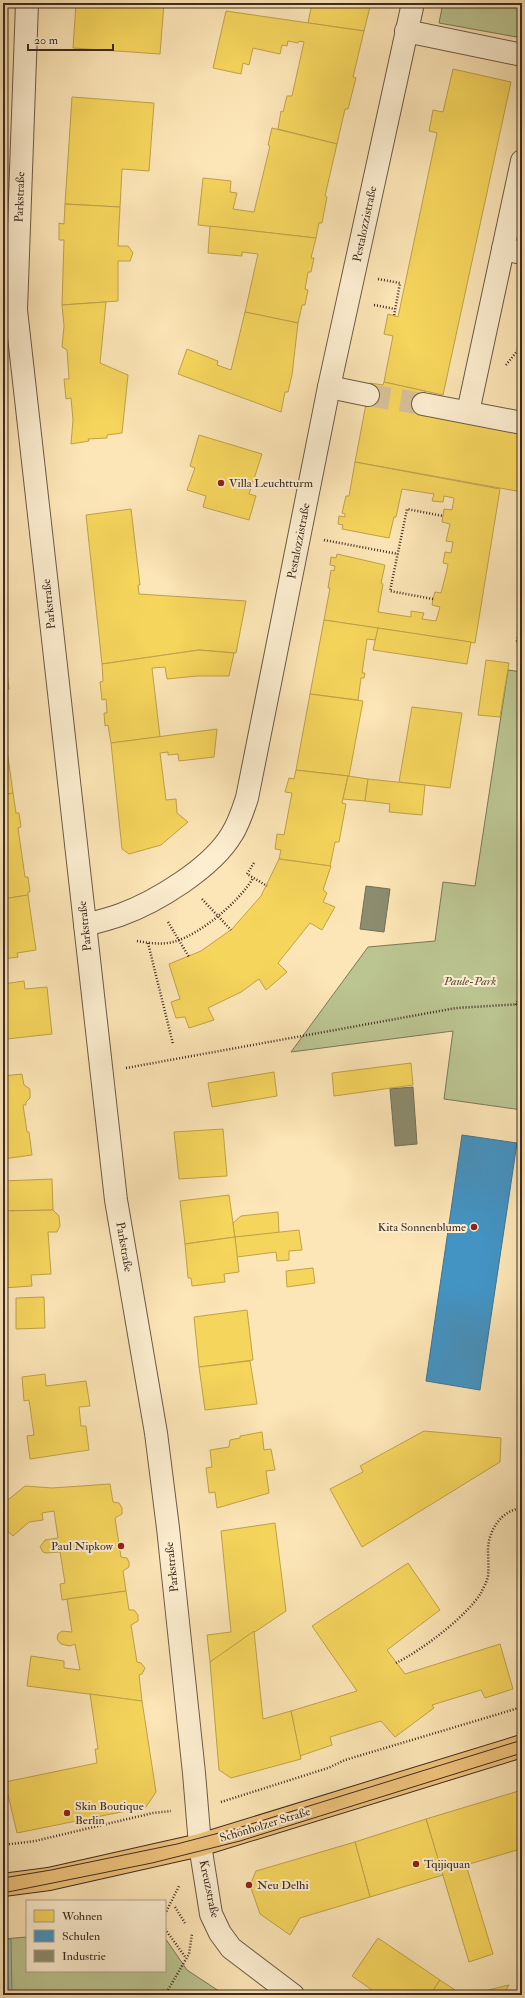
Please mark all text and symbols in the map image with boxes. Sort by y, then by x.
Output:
scale bar [28,26,113,52]
text: 20 m [34,33,59,48]
street label: Parkstraße [12,171,28,223]
street label: Pestalozzistraße [350,185,380,263]
place label: Villa Leuchtturm [229,476,314,491]
marker: Villa Leuchtturm [216,478,226,488]
street label: Pestalozzistraße [284,502,314,580]
street label: Parkstraße [39,578,59,630]
street label: Parkstraße [75,900,95,952]
park label: Paule-Park [443,974,496,989]
place label: Kita Sonnenblume [378,1220,466,1235]
street label: Parkstraße [112,1221,136,1273]
marker: Kita Sonnenblume [469,1222,479,1232]
place label: Paul Nipkow [51,1539,114,1554]
marker: Paul Nipkow [116,1541,126,1551]
street label: Parkstraße [162,1541,182,1593]
place label: Skin Boutique Berlin [75,1799,144,1828]
street label: Schönholzer Straße [218,1804,312,1846]
marker: Skin Boutique Berlin [62,1808,72,1818]
place label: Tqijiquan [424,1857,470,1872]
street label: Kreuzstraße [196,1859,222,1919]
marker: Tqijiquan [411,1859,421,1869]
place label: Neu Delhi [257,1878,309,1893]
marker: Neu Delhi [244,1880,254,1890]
legend [26,1900,166,1972]
text: Wohnen [61,1909,103,1924]
text: Schulen [62,1929,100,1944]
text: Industrie [62,1949,106,1964]

